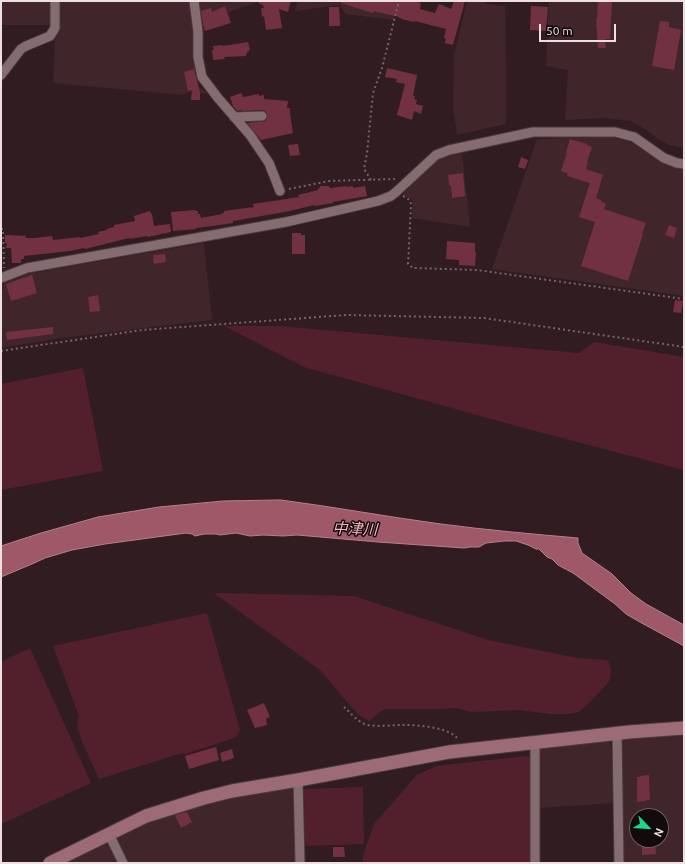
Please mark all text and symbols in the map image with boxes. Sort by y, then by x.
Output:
scale bar [541,16,618,42]
text: 50 m [546,24,573,37]
water label: 中津川 [332,519,378,539]
north arrow [629,808,669,848]
text: N [652,826,666,839]

